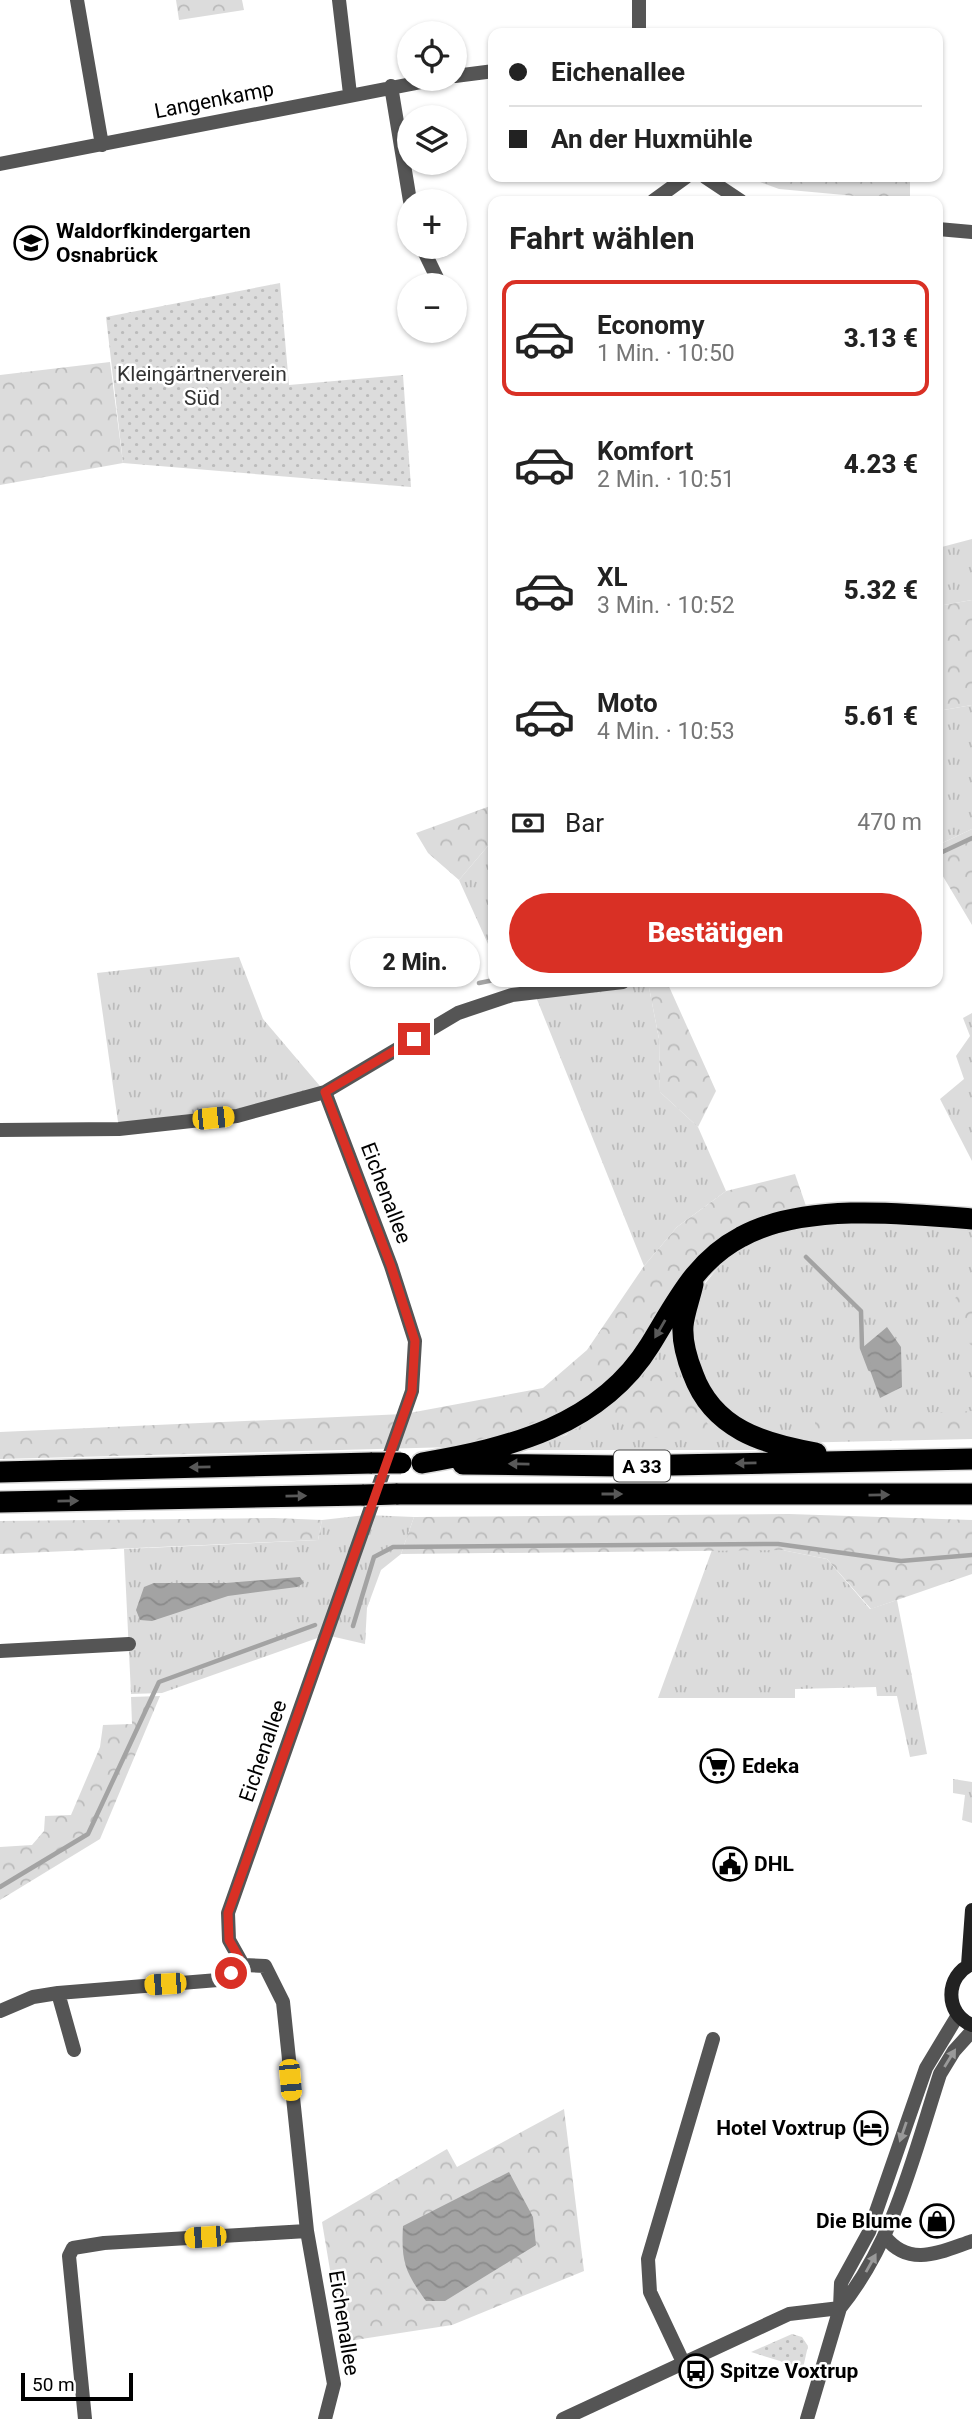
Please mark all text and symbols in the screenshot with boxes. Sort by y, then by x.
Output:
map controls [397,21,467,343]
button: locate [397,21,467,91]
text: Eichenallee [551,57,685,87]
street label: Langenkamp [152,77,276,123]
button: layers [397,105,467,175]
text: An der Huxmühle [551,124,752,154]
button: + [397,189,467,259]
place label: Waldorfkindergarten Osnabrück [56,219,251,267]
text: Fahrt wählen [509,219,695,257]
school or university icon: Waldorfkindergarten Osnabrück [12,224,50,262]
button: − [397,273,467,343]
icon: car [513,307,576,370]
text: Economy [597,310,704,340]
text: 3.13 € [844,323,918,353]
text: 1 Min. · 10:50 [597,340,735,367]
park label: Kleingärtnerverein Süd [117,362,287,410]
icon: car [513,433,576,496]
text: Komfort [597,436,693,466]
text: 4.23 € [844,449,918,479]
text: 2 Min. · 10:51 [597,466,735,493]
icon: car [513,559,576,622]
text: XL [597,562,628,592]
text: 5.32 € [844,575,918,605]
text: 3 Min. · 10:52 [597,592,735,619]
icon: car [513,685,576,748]
text: Moto [597,688,658,718]
text: 5.61 € [844,701,918,731]
text: 4 Min. · 10:53 [597,718,735,745]
icon: cash [509,804,547,842]
text: Bar [565,808,604,838]
text: 470 m [857,809,922,836]
button: Bestätigen [509,893,922,973]
callout: 2 Min. [349,937,479,986]
text: 2 Min. [382,949,448,976]
route end [398,1023,430,1055]
car [192,1105,235,1131]
street label: Eichenallee [356,1139,416,1247]
one-way arrow [654,1319,666,1338]
road number: A 33 [614,1450,670,1482]
one-way arrow [735,1458,757,1469]
one-way arrow [507,1459,529,1470]
one-way arrow [188,1461,210,1473]
one-way arrow [601,1488,623,1500]
one-way arrow [868,1489,890,1501]
one-way arrow [285,1490,307,1502]
one-way arrow [57,1495,79,1506]
street label: Eichenallee [234,1697,292,1805]
supermarket icon: Edeka [698,1747,736,1785]
place label: Edeka [742,1754,799,1778]
public building icon: DHL [711,1845,749,1883]
place label: DHL [754,1852,794,1876]
route start [215,1957,247,1989]
car [144,1972,187,1996]
one-way arrow [943,2049,956,2068]
car [278,2058,303,2102]
hotel icon: Hotel Voxtrup [852,2109,890,2147]
place label: Hotel Voxtrup [716,2116,846,2140]
one-way arrow [897,2122,908,2143]
shop icon: Die Blume [918,2202,956,2240]
place label: Die Blume [816,2209,912,2233]
car [184,2225,227,2249]
one-way arrow [865,2253,877,2273]
street label: Eichenallee [324,2269,364,2377]
bus stop icon: Spitze Voxtrup [677,2352,715,2390]
place label: Spitze Voxtrup [720,2359,859,2383]
scale bar [21,2370,133,2402]
text: 50 m [32,2373,75,2396]

